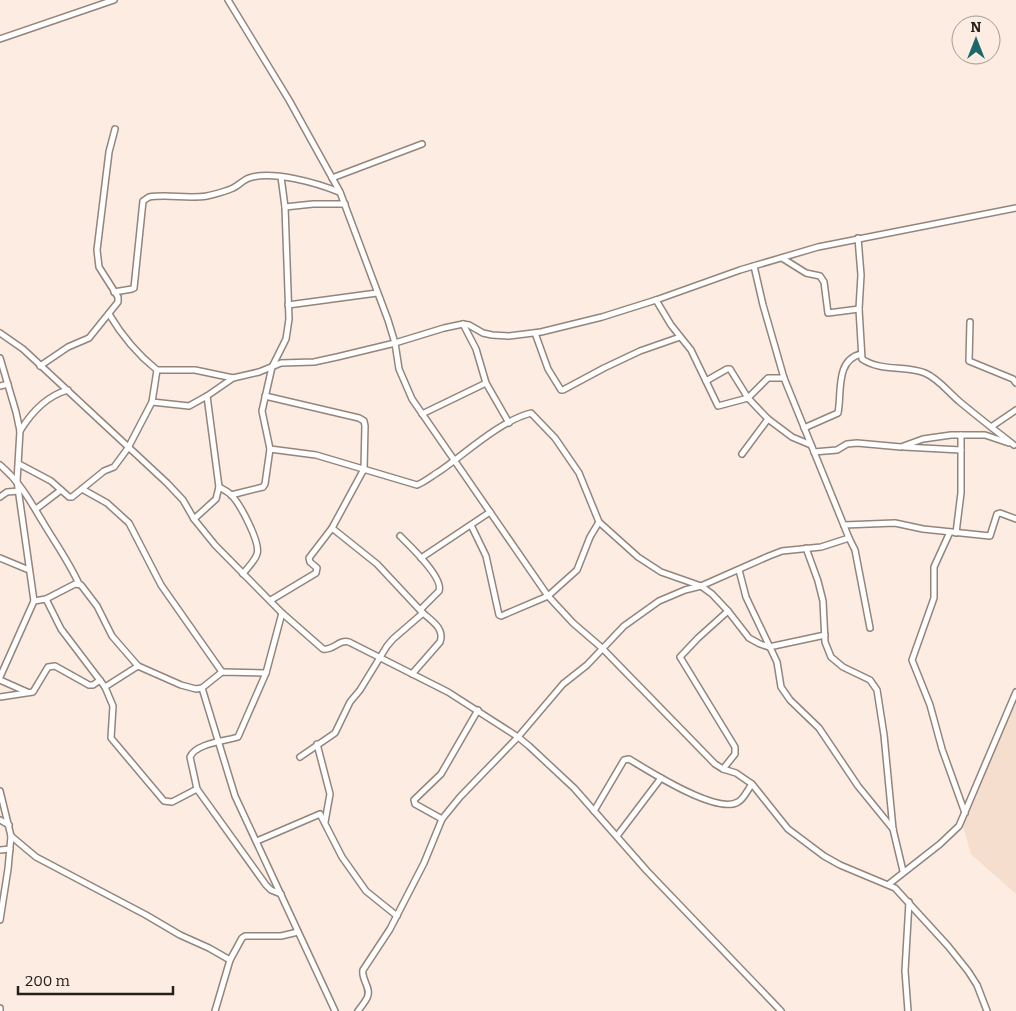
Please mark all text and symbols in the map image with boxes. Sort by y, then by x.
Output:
north arrow [951,15,1001,65]
text: N [971,19,982,36]
scale bar [18,964,172,996]
text: 200 m [25,972,70,990]

